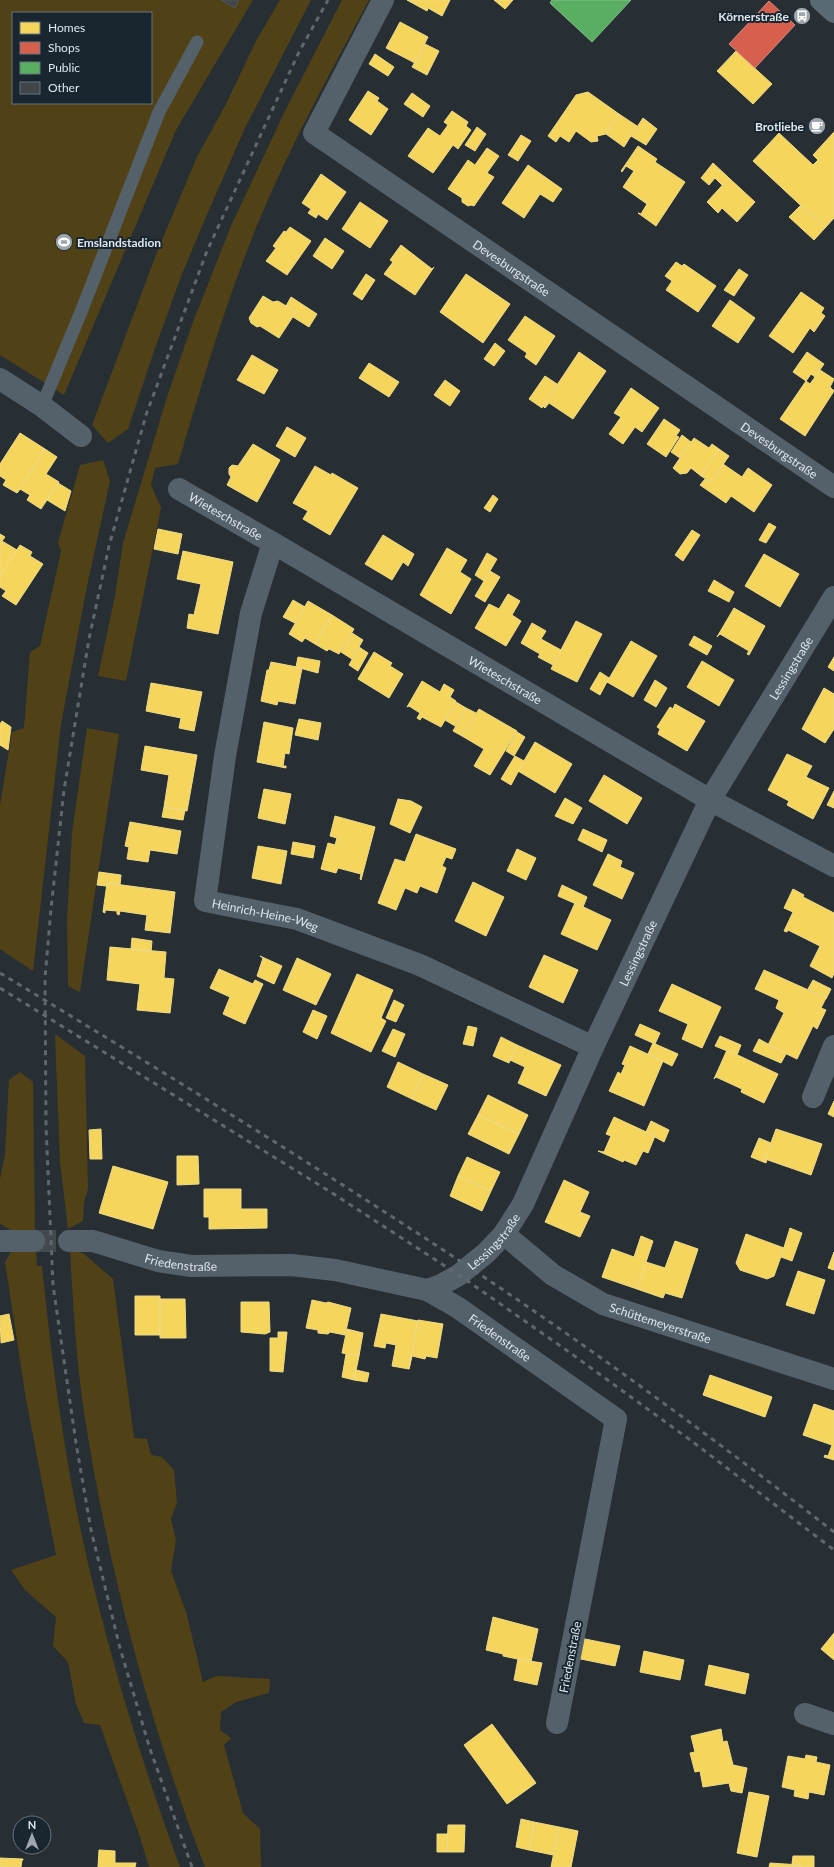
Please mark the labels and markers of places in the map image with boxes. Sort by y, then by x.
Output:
bus stop icon: Körnerstraße [792,6,812,26]
place label: Körnerstraße [718,9,790,24]
cafe icon: Brotliebe [807,116,827,136]
place label: Brotliebe [755,119,805,134]
sports icon: Emslandstadion [54,232,74,252]
place label: Emslandstadion [77,235,161,250]

